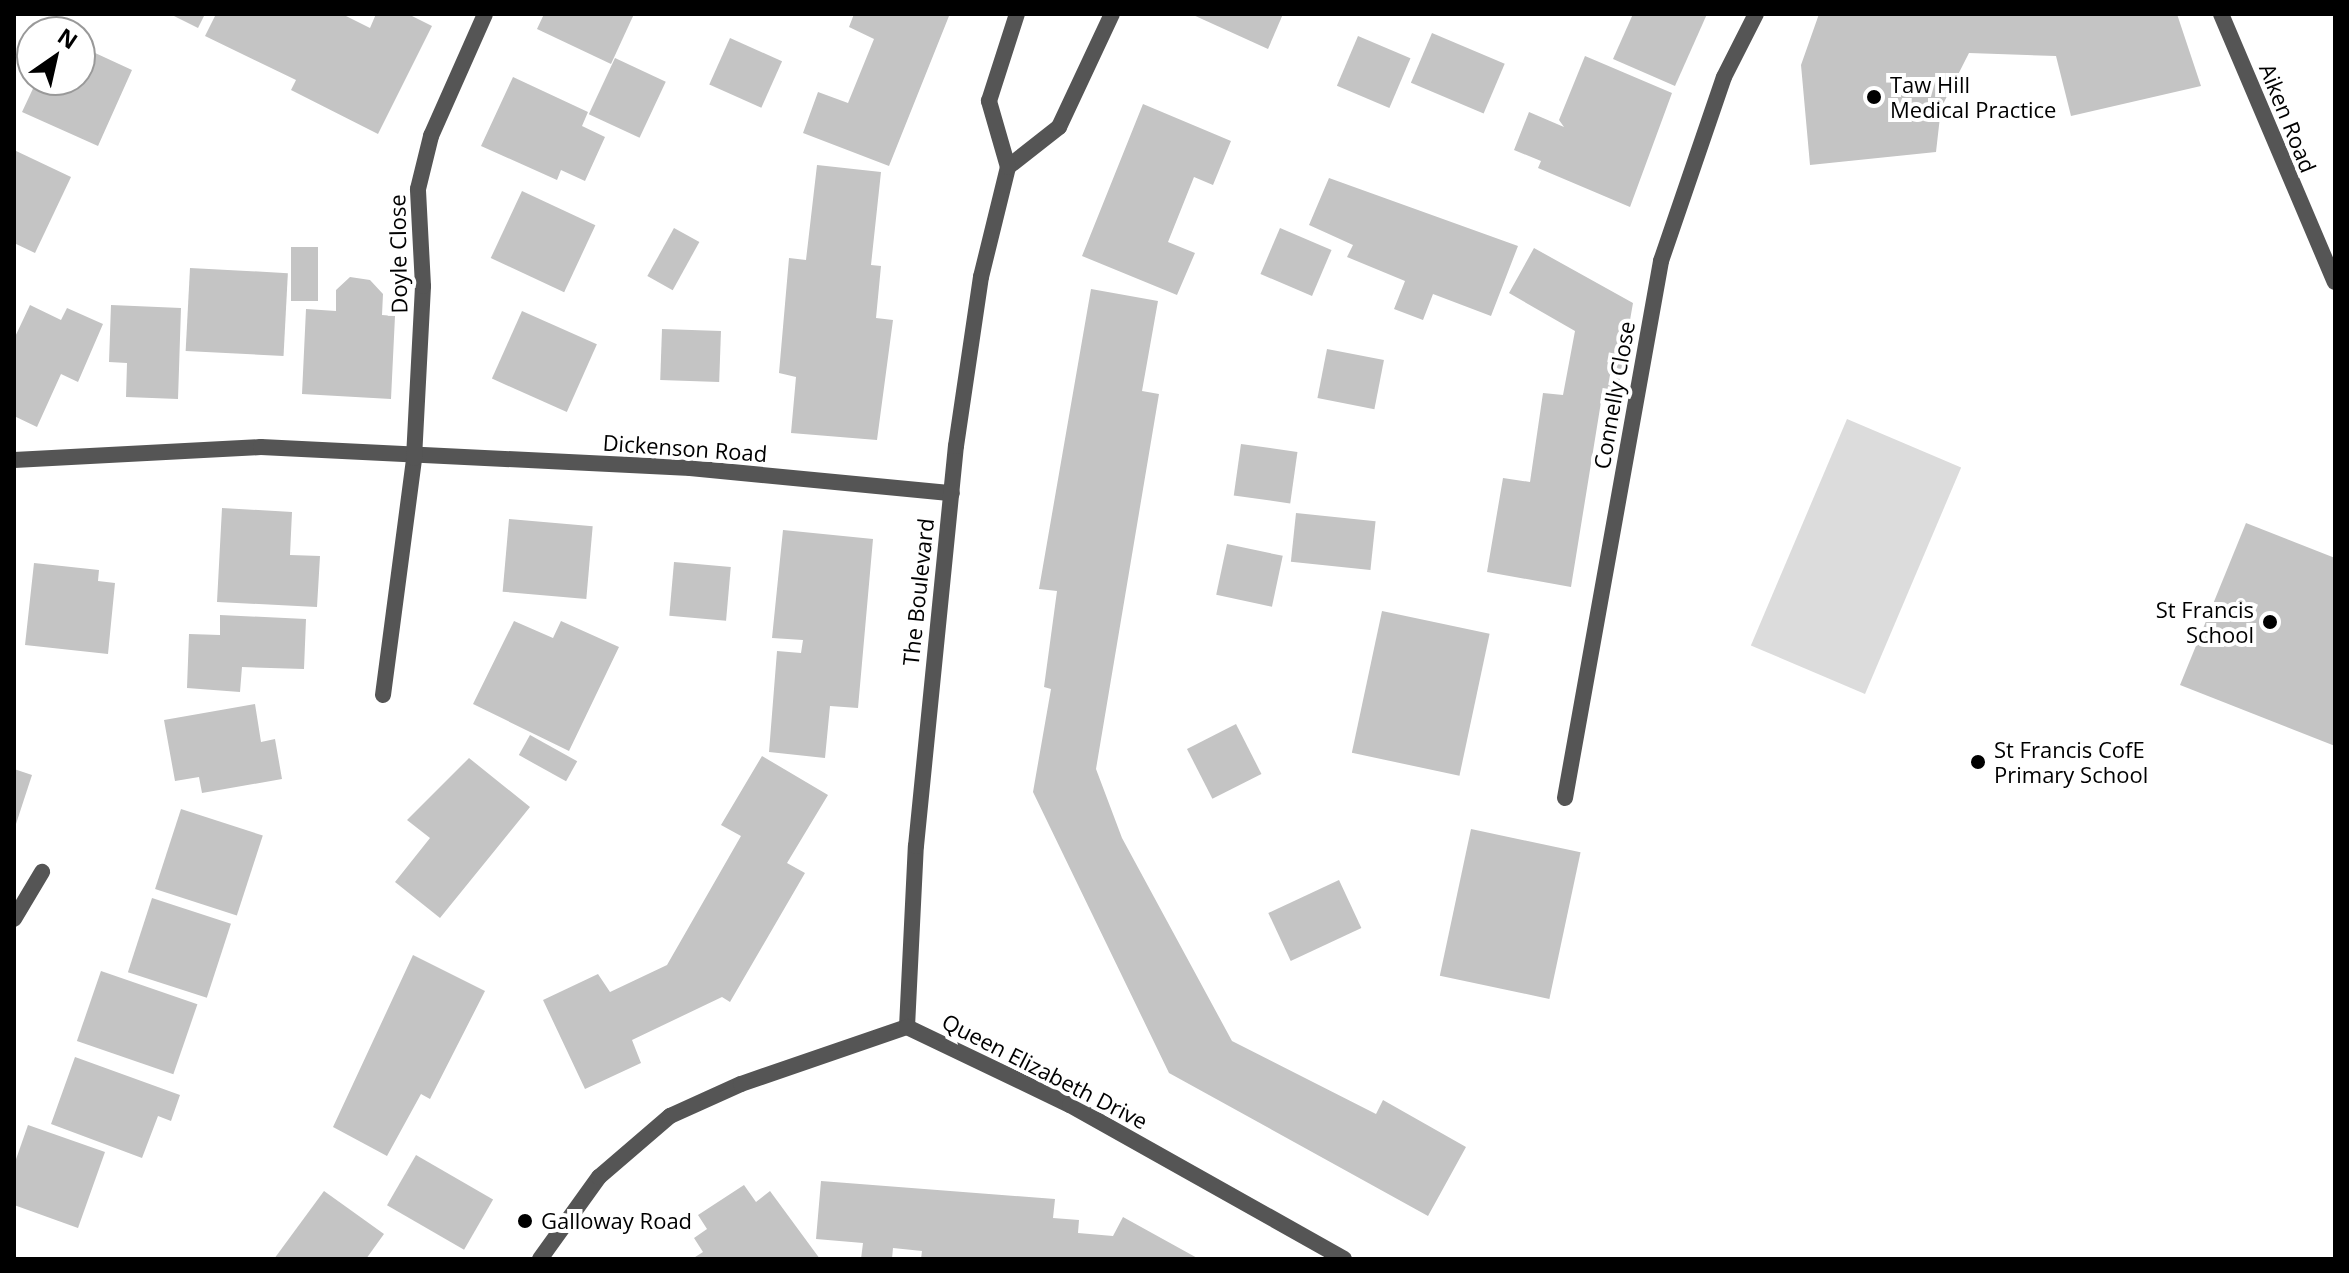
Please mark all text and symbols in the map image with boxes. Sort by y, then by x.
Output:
north arrow [16,16,96,96]
text: N [52,20,84,55]
street label: Aiken Road [2254,60,2322,176]
place label: Taw Hill Medical Practice [1890,71,2056,122]
marker: Taw Hill Medical Practice [1865,88,1883,106]
street label: Doyle Close [384,194,412,314]
street label: Connelly Close [1588,319,1640,471]
street label: Dickenson Road [602,429,768,467]
street label: The Boulevard [897,517,939,667]
place label: St Francis School [2156,596,2254,648]
marker: St Francis School [2261,613,2279,631]
place label: St Francis CofE Primary School [1994,736,2148,788]
marker: St Francis CofE Primary School [1969,753,1987,771]
street label: Queen Elizabeth Drive [938,1008,1152,1134]
place label: Galloway Road [541,1208,692,1234]
marker: Galloway Road [516,1212,534,1230]

